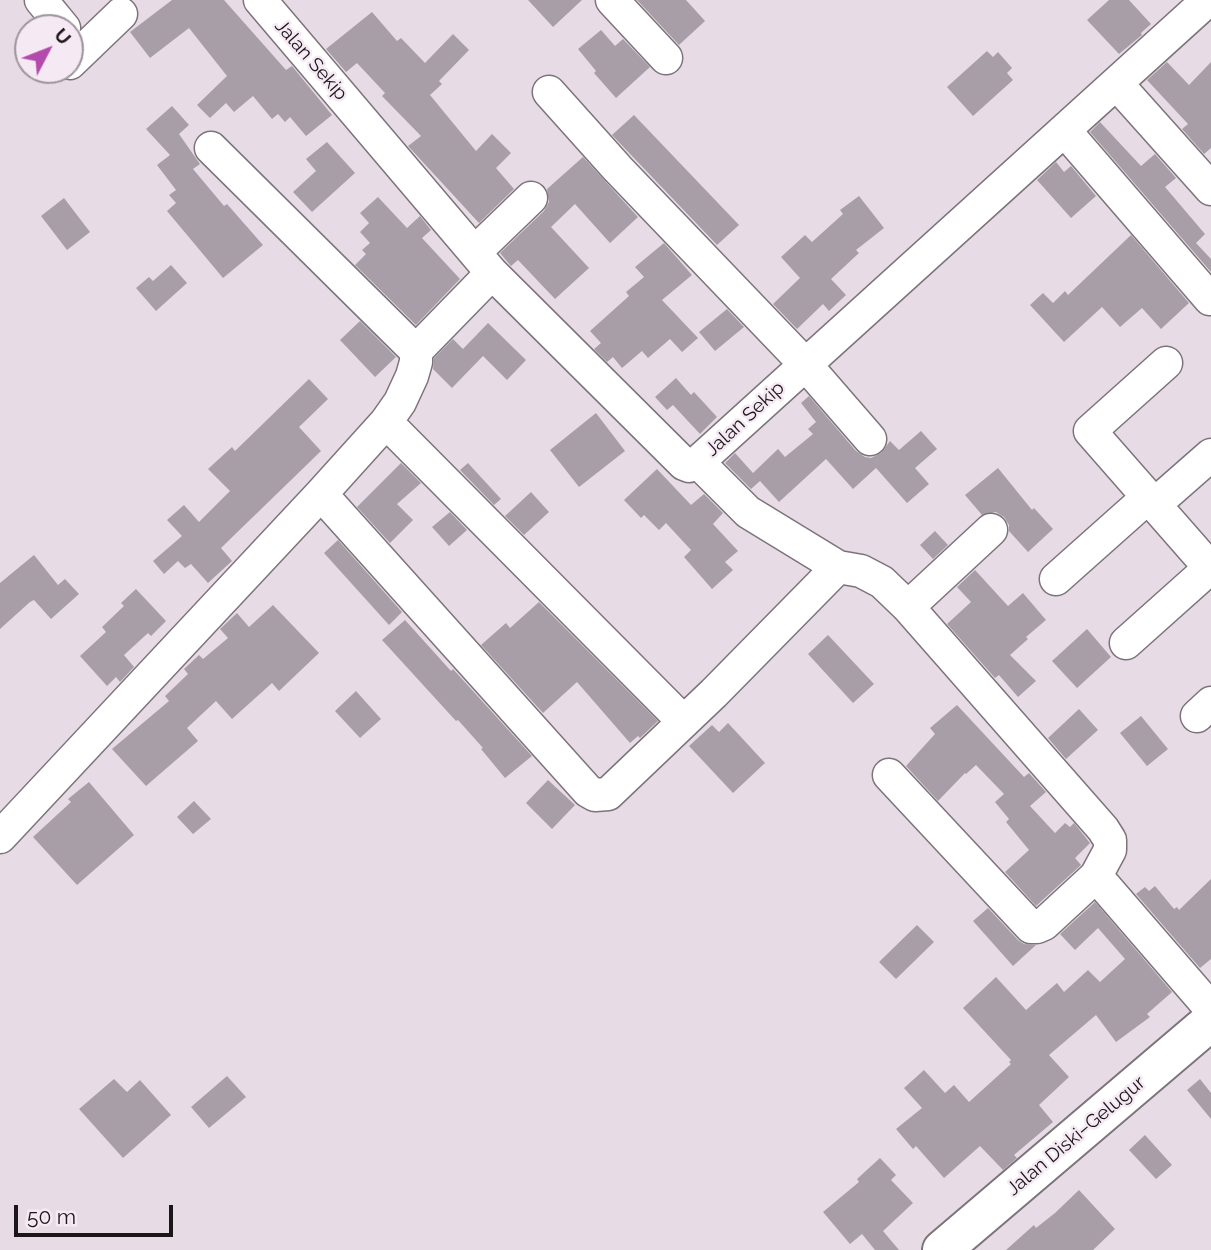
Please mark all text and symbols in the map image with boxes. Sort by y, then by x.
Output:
north arrow [14,14,84,84]
street label: Jalan Sekip [270,15,352,105]
text: U [50,24,76,49]
street label: Jalan Sekip [701,377,789,461]
street label: Jalan Diski–Gelugur [1002,1071,1150,1201]
scale bar [18,1190,177,1234]
text: 50 m [27,1204,76,1229]

